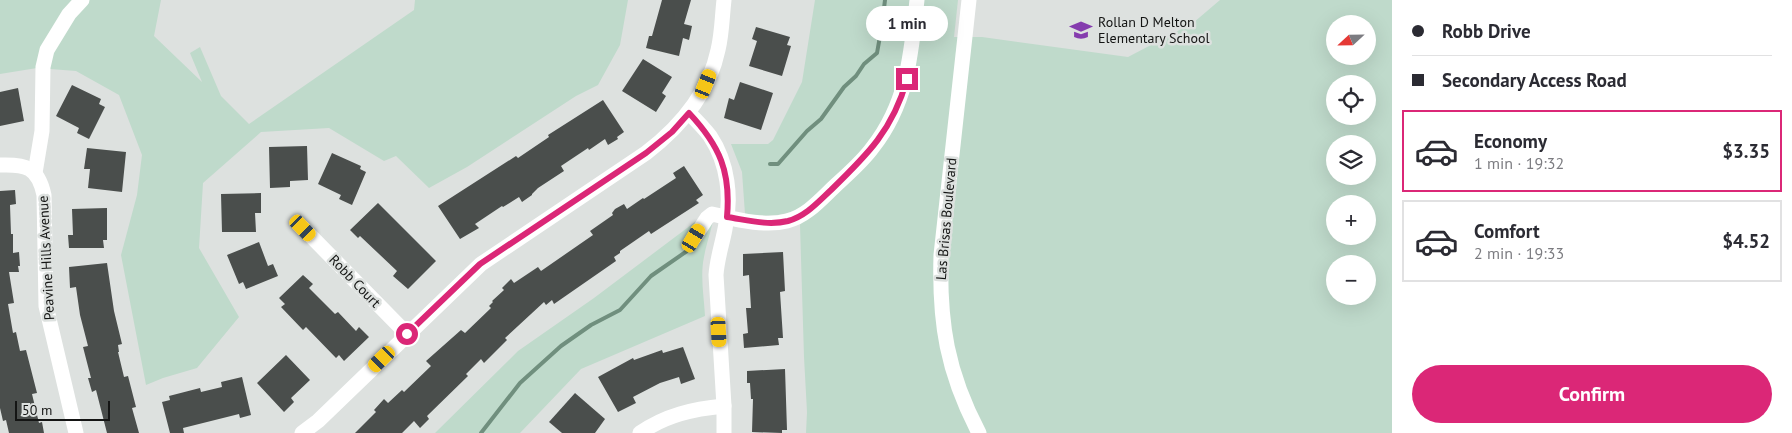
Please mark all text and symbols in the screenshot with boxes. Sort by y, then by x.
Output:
callout: 1 min [866,7,948,42]
text: 1 min [887,13,927,33]
place label: Rollan D Melton Elementary School [1098,13,1210,47]
north arrow [1326,15,1376,65]
map controls [1326,15,1376,305]
school or university icon: Rollan D Melton Elementary School [1068,17,1094,43]
text: Robb Drive [1442,19,1531,43]
car [693,67,718,101]
route end [896,68,918,90]
text: Secondary Access Road [1442,68,1627,92]
button: locate [1326,75,1376,125]
icon: car [1414,129,1459,174]
text: Economy [1474,129,1547,153]
button: layers [1326,135,1376,185]
text: $3.35 [1722,139,1770,163]
text: 1 min · 19:32 [1474,153,1564,173]
street label: Las Brisas Boulevard [932,157,960,281]
street label: Peavine Hills Avenue [34,195,58,321]
button: + [1326,195,1376,245]
car [287,212,318,244]
icon: car [1414,219,1459,264]
text: Comfort [1474,219,1540,243]
car [679,221,708,255]
text: $4.52 [1722,229,1770,253]
text: 2 min · 19:33 [1474,243,1564,263]
street label: Robb Court [325,251,385,311]
button: − [1326,255,1376,305]
car [710,317,727,347]
route start [396,323,418,345]
car [365,343,398,375]
button: Confirm [1412,365,1772,423]
scale bar [15,398,110,421]
text: 50 m [22,401,52,419]

